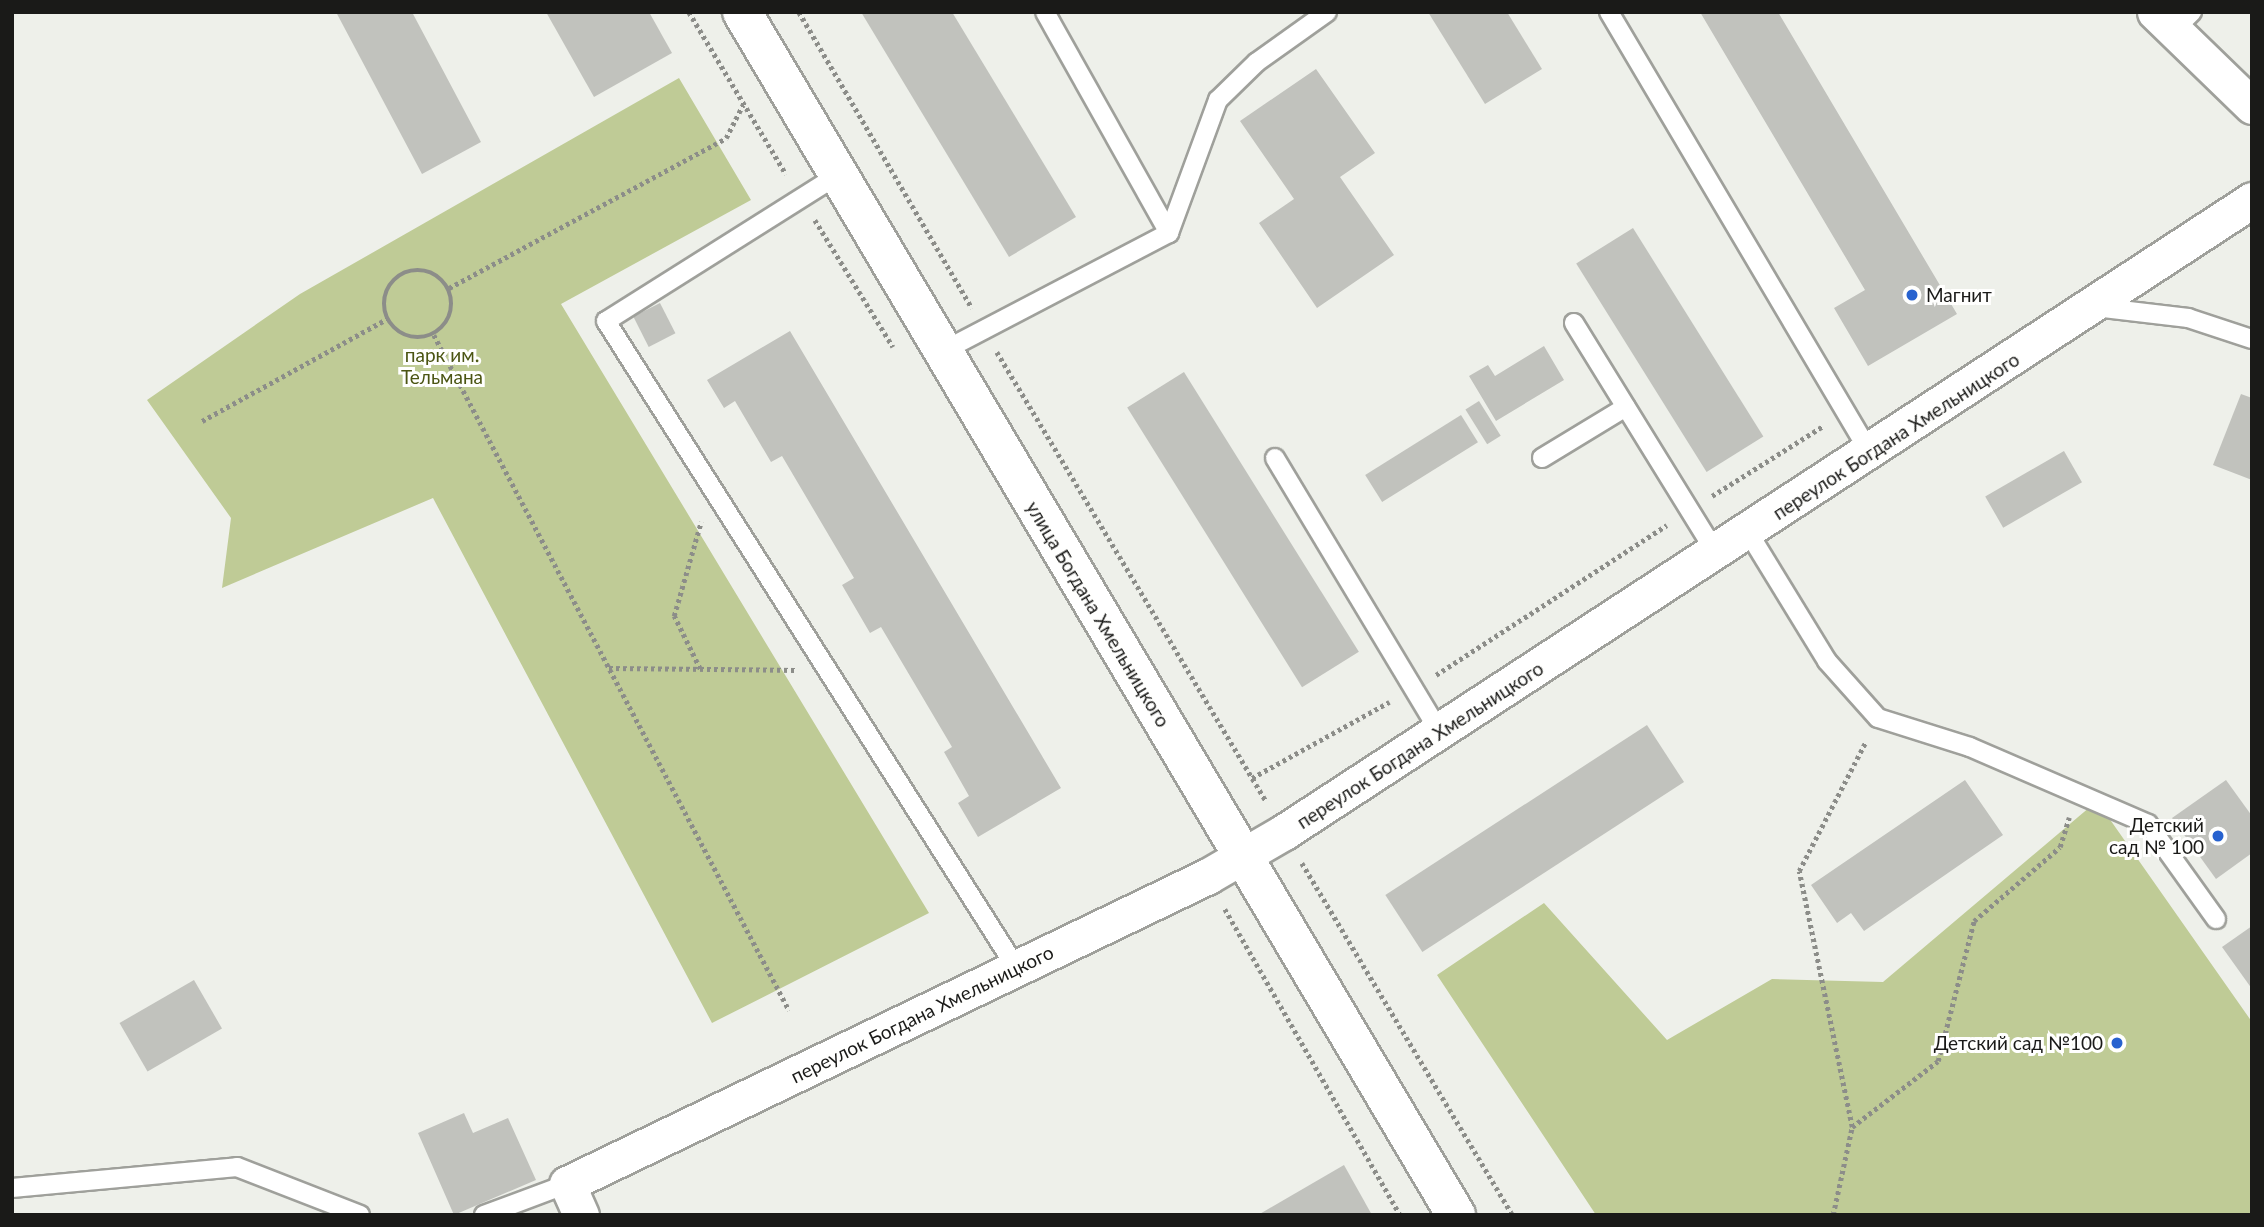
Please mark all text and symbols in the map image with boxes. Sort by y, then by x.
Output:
place label: Магнит [1926,284,1992,306]
marker: Магнит [1904,287,1920,303]
park label: парк им. Тельмана [401,344,483,388]
street label: переулок Богдана Хмельницкого [1768,348,2024,524]
street label: улица Богдана Хмельницкого [1021,497,1175,731]
street label: переулок Богдана Хмельницкого [1292,657,1548,833]
place label: Детский сад № 100 [2109,814,2204,858]
marker: Детский сад № 100 [2210,828,2226,844]
street label: переулок Богдана Хмельницкого [787,940,1057,1088]
place label: Детский сад №100 [1934,1032,2103,1054]
marker: Детский сад №100 [2109,1035,2125,1051]

